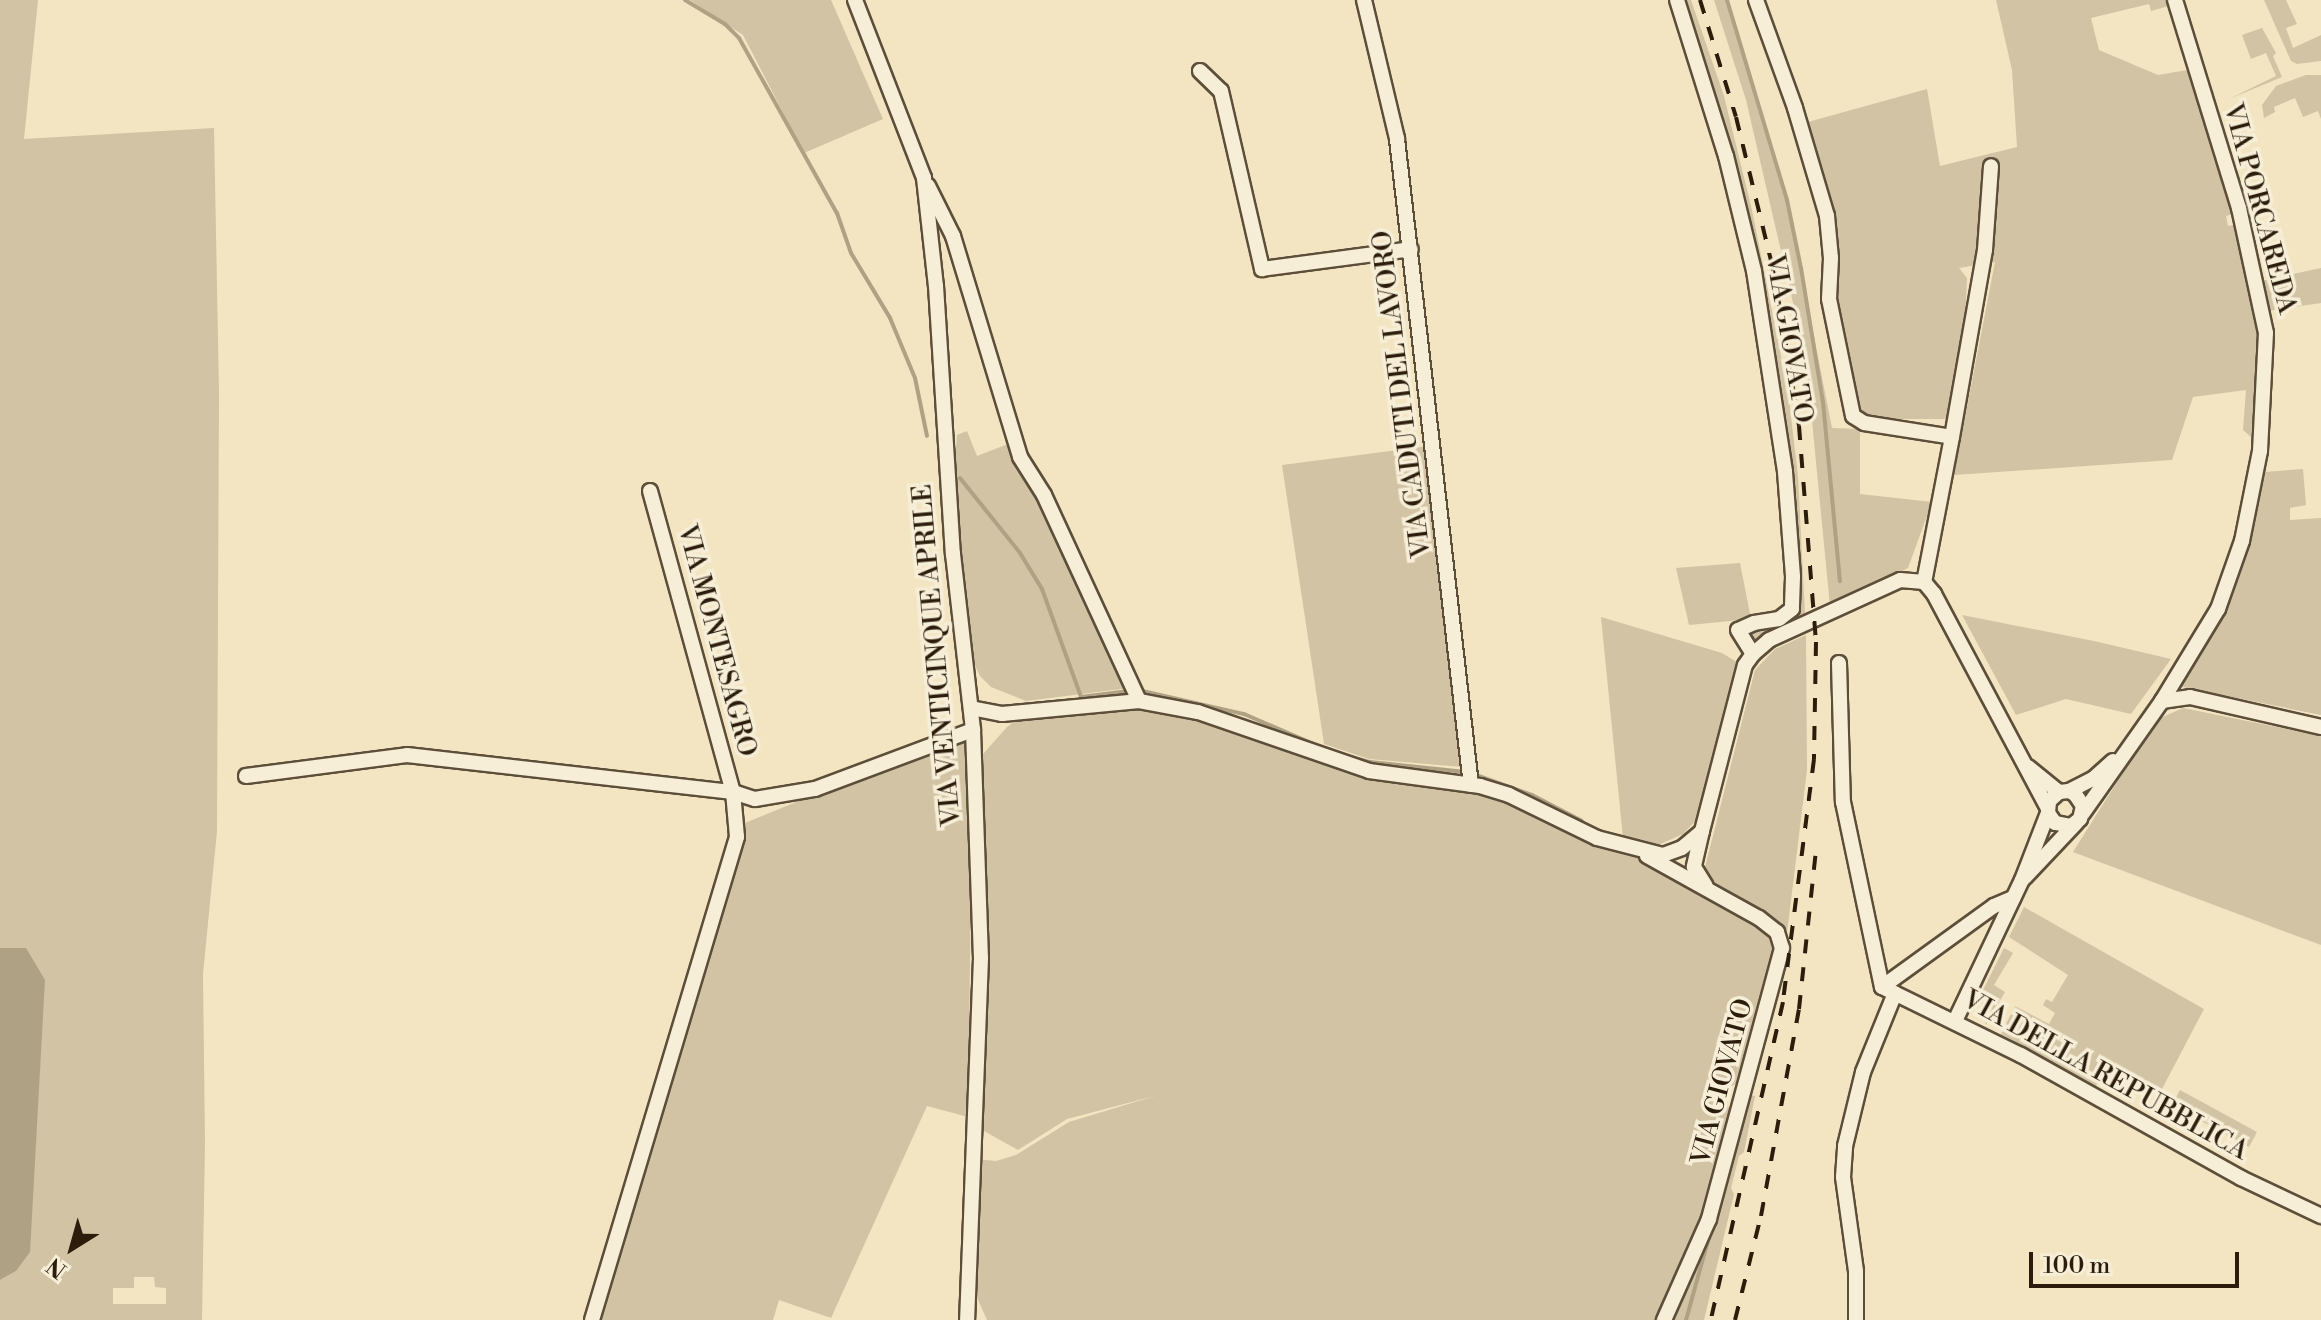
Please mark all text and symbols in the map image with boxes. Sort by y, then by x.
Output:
street label: VIA PORCAREDA [2216,100,2302,318]
street label: VIA CADUTI DEL LAVORO [1367,229,1439,559]
street label: VIA GIOVATO [1758,252,1818,426]
street label: VIA VENTICINQUE APRILE [908,483,968,827]
street label: VIA MONTESAGRO [670,522,762,760]
street label: VIA DELLA REPUBBLICA [1957,984,2253,1168]
street label: VIA GIOVATO [1686,996,1760,1168]
north arrow [32,1208,112,1288]
scale bar [2033,1236,2243,1286]
text: 100 m [2043,1251,2110,1281]
text: N [42,1252,72,1284]

